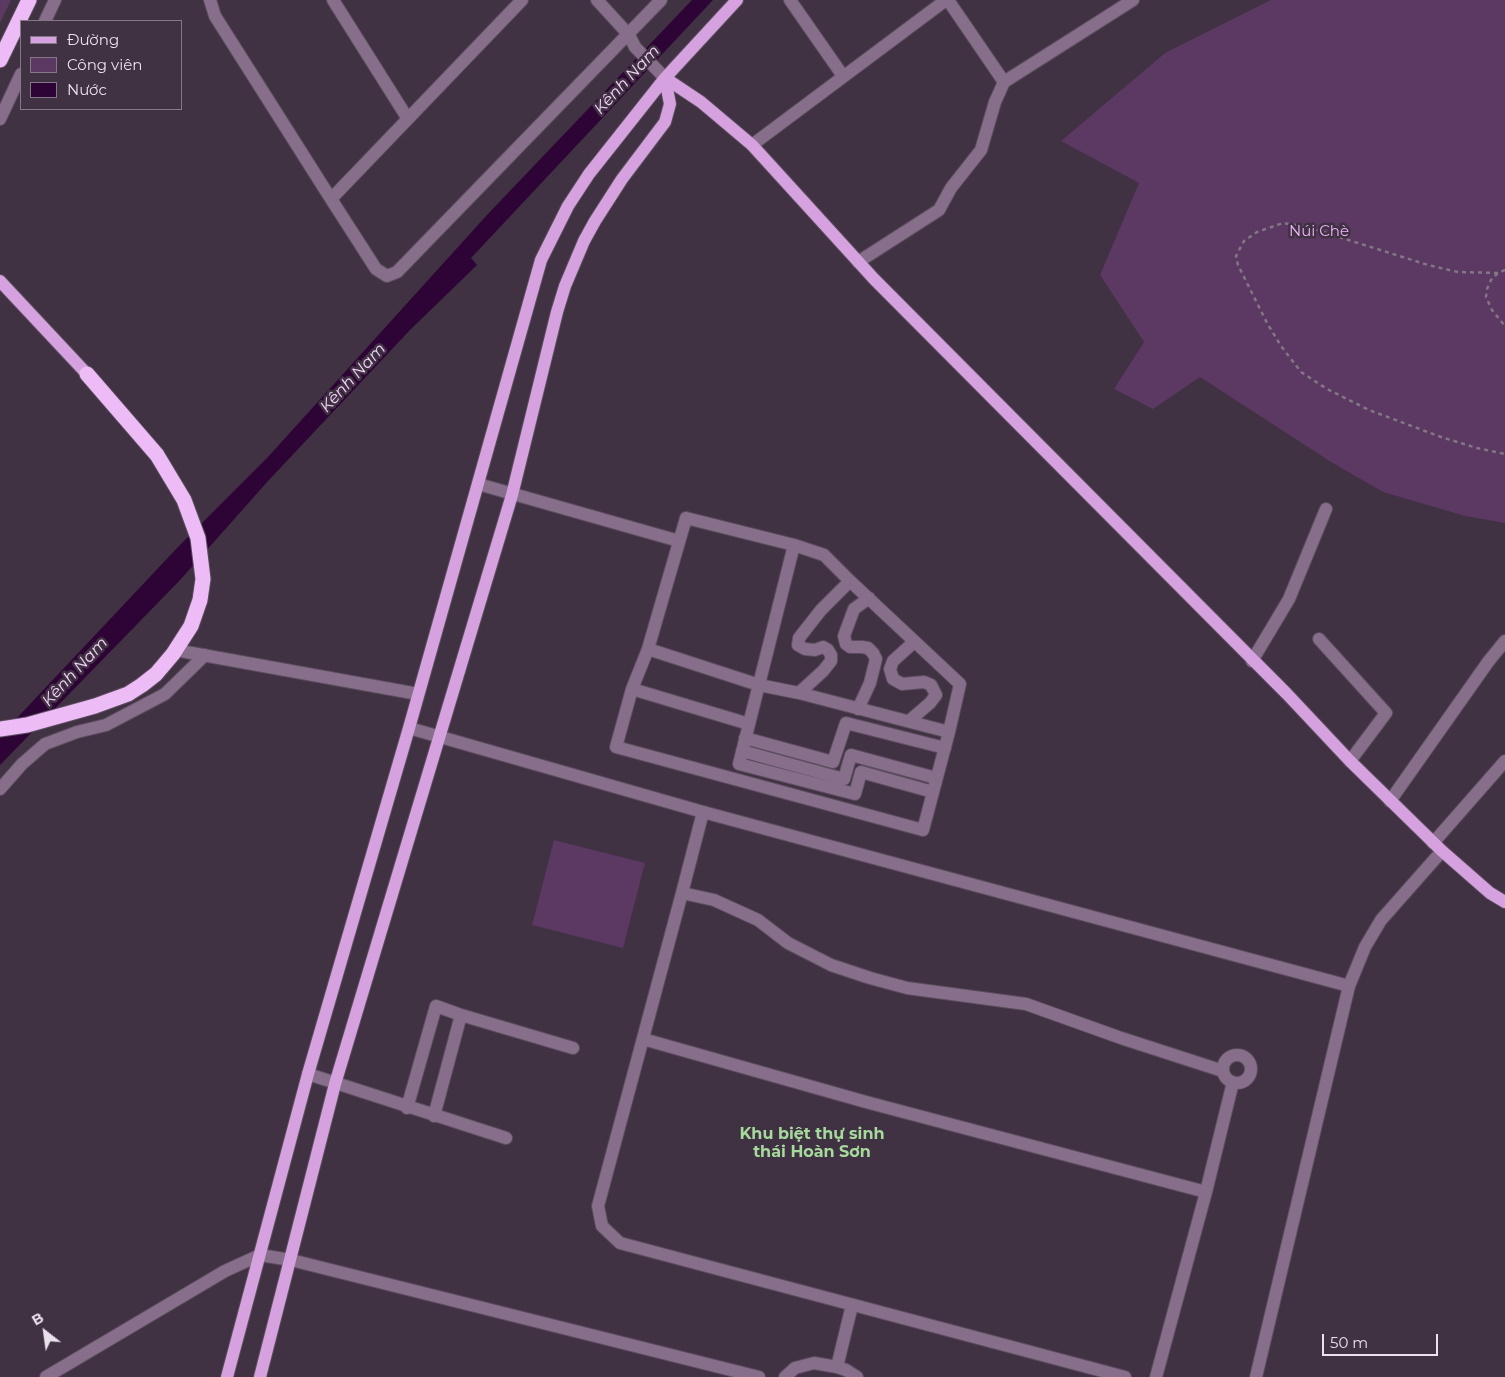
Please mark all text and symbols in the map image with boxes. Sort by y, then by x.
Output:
legend [20,20,182,110]
text: Đường [67,30,119,49]
water label: Kênh Nam [590,42,664,118]
text: Công viên [67,55,142,74]
text: Nước [67,80,107,99]
park label: Núi Chè [1289,223,1349,241]
water label: Kênh Nam [316,340,390,416]
water label: Kênh Nam [38,634,112,710]
district label: Khu biệt thự sinh thái Hoàn Sơn [739,1124,885,1162]
north arrow [20,1307,70,1357]
text: B [28,1309,47,1329]
scale bar [1325,1324,1441,1356]
text: 50 m [1330,1333,1368,1352]

